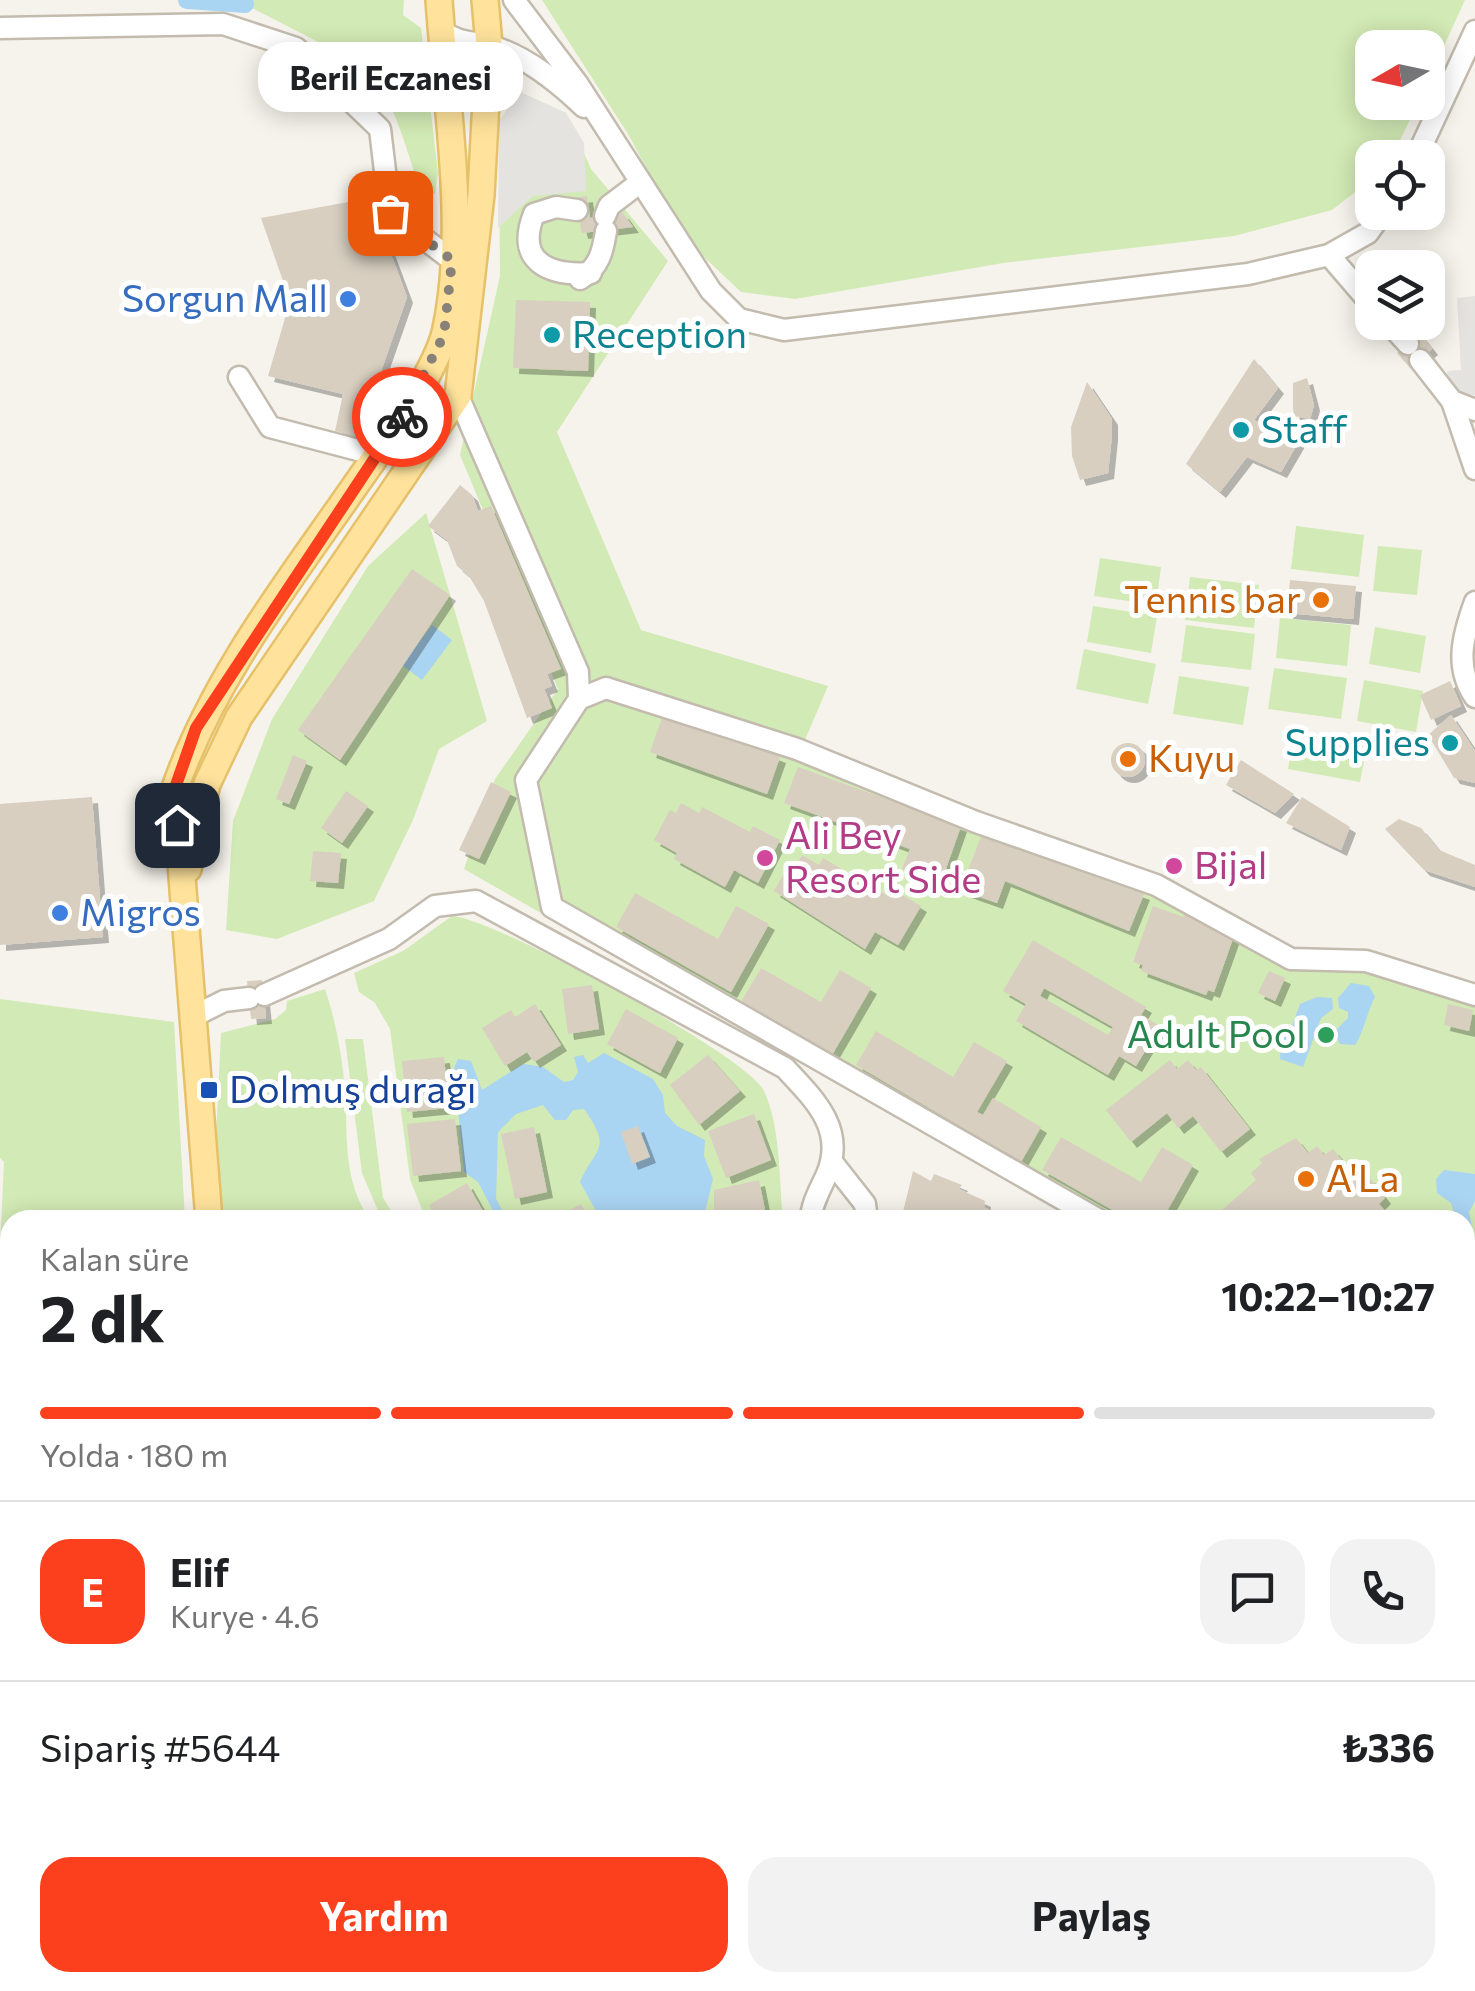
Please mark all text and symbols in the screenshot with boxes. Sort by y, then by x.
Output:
north arrow [1355,30,1445,120]
map controls [1355,30,1445,340]
callout: Beril Eczanesi [258,43,522,113]
text: Beril Eczanesi [289,57,492,97]
button: locate [1355,140,1445,230]
pin [348,171,433,256]
icon: bag [363,186,418,241]
button: layers [1355,250,1445,340]
place label: Sorgun Mall [122,273,328,320]
marker: Sorgun Mall [337,288,359,310]
place label: Reception [572,309,747,356]
marker: Reception [541,324,563,346]
courier [352,367,452,467]
icon: bike [375,390,430,445]
place label: Staff [1261,404,1348,451]
marker: Staff [1230,419,1252,441]
place label: Tennis bar [1124,574,1301,621]
marker: Tennis bar [1310,589,1332,611]
place label: Supplies [1285,717,1430,764]
marker: Supplies [1439,732,1461,754]
place label: Kuyu [1148,733,1235,780]
marker: Kuyu [1117,748,1139,770]
pin [135,783,220,868]
icon: home [150,798,205,853]
place label: Ali Bey Resort Side [785,810,981,901]
place label: Bijal [1194,840,1268,887]
marker: Ali Bey Resort Side [754,847,776,869]
marker: Bijal [1163,855,1185,877]
place label: Migros [80,887,201,934]
marker: Migros [49,902,71,924]
place label: Adult Pool [1127,1009,1306,1056]
marker: Adult Pool [1315,1024,1337,1046]
place label: Dolmuş durağı [229,1064,477,1111]
marker: Dolmuş durağı [198,1079,220,1101]
place label: A'La [1326,1153,1399,1200]
marker: A'La [1295,1168,1317,1190]
text: Kalan süre [40,1238,189,1278]
text: 10:22–10:27 [1221,1272,1435,1319]
text: 2 dk [40,1276,165,1355]
text: Yolda · 180 m [40,1434,228,1474]
button: chat [1200,1539,1305,1644]
button: phone [1330,1539,1435,1644]
text: Elif [170,1548,229,1595]
text: E [81,1568,104,1615]
text: Kurye · 4.6 [170,1595,320,1635]
text: Sipariş #5644 [40,1723,280,1770]
text: ₺336 [1341,1723,1435,1770]
button: Yardım [40,1857,728,1972]
button: Paylaş [748,1857,1435,1972]

